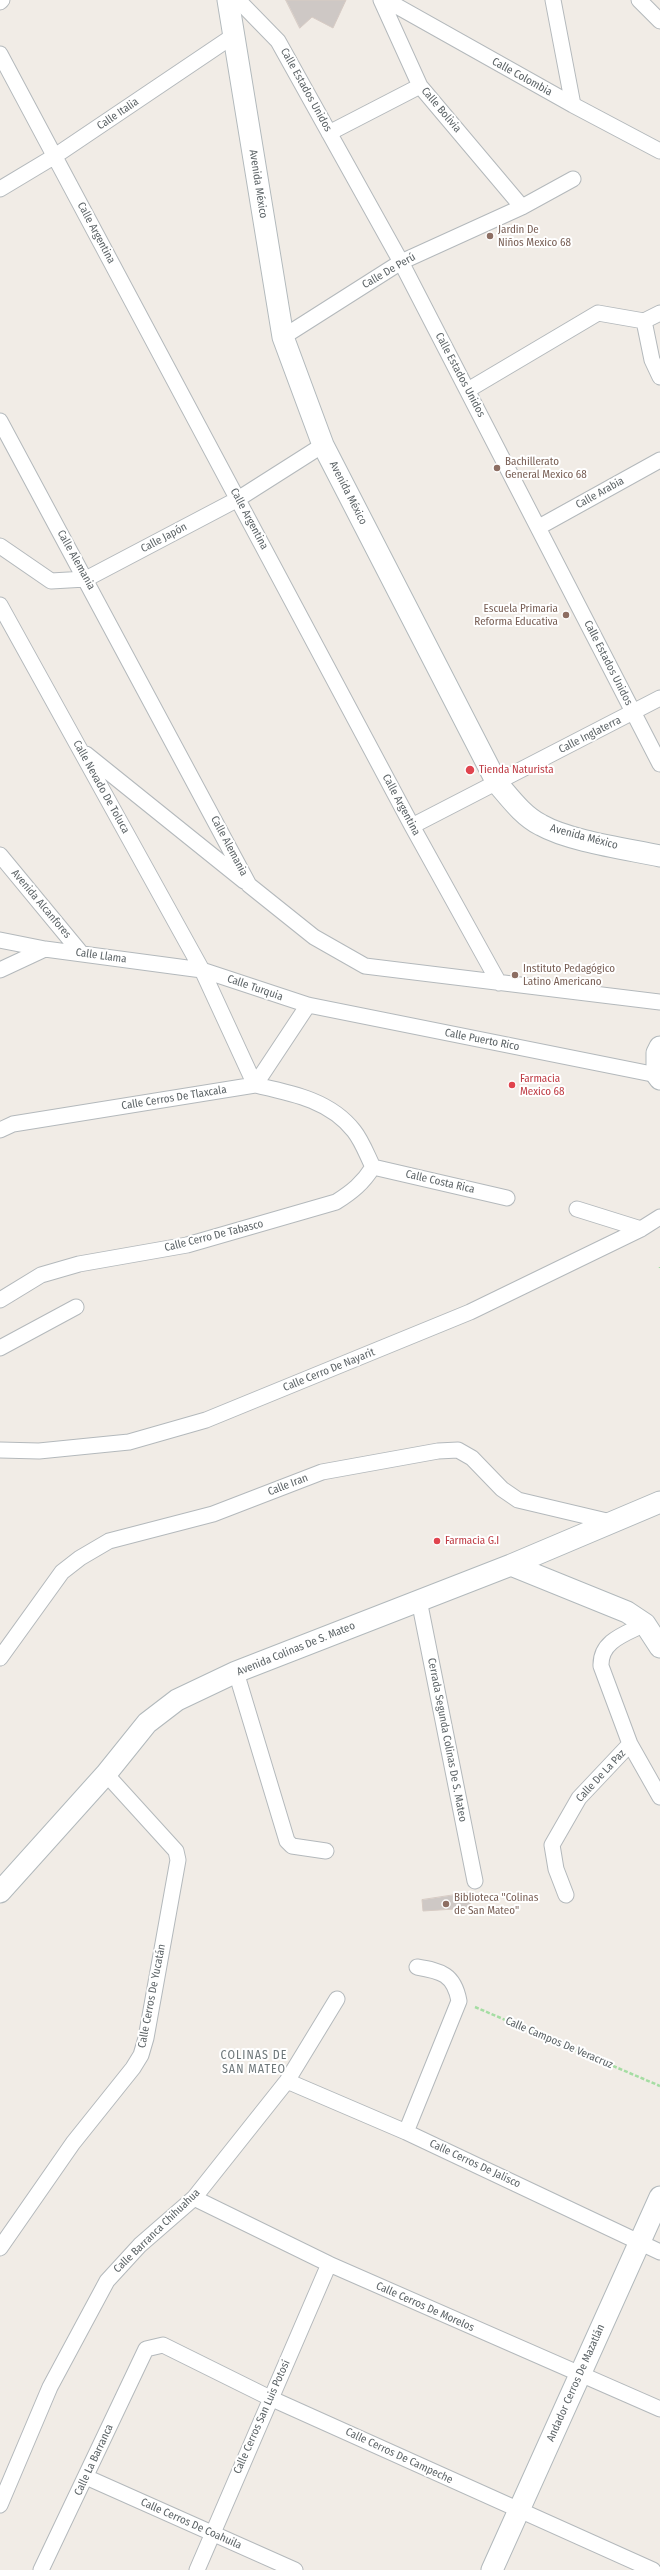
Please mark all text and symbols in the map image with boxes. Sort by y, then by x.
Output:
street label: Calle Estados Unidos [278,46,334,134]
street label: Calle Colombia [490,55,554,99]
street label: Calle Bolivia [418,85,464,135]
street label: Calle Italia [95,95,141,133]
street label: Avenida México [246,149,270,219]
street label: Calle Argentina [74,200,118,266]
place label: Jardin De Niños Mexico 68 [498,223,571,249]
marker: Jardin De Niños Mexico 68 [485,231,495,241]
street label: Calle De Perú [360,250,418,292]
street label: Calle Estados Unidos [432,331,488,419]
place label: Bachillerato General Mexico 68 [505,455,587,481]
street label: Avenida México [326,459,370,527]
marker: Bachillerato General Mexico 68 [492,463,502,473]
street label: Calle Arabia [574,474,626,512]
street label: Calle Argentina [227,486,271,552]
street label: Calle Japón [139,520,189,556]
street label: Calle Alemania [54,528,98,592]
place label: Escuela Primaria Reforma Educativa [474,602,558,628]
marker: Escuela Primaria Reforma Educativa [561,610,571,620]
street label: Calle Estados Unidos [581,618,635,708]
street label: Calle Inglaterra [557,714,623,756]
street label: Calle Nevado De Toluca [70,738,132,836]
place label: Tienda Naturista [479,763,554,777]
marker: Tienda Naturista [464,764,476,776]
street label: Calle Argentina [379,772,423,838]
street label: Calle Alemania [208,814,250,878]
street label: Avenida México [549,822,619,852]
street label: Avenida Alcanfores [8,867,74,941]
street label: Calle Llama [75,946,127,966]
place label: Instituto Pedagógico Latino Americano [523,962,615,988]
marker: Instituto Pedagógico Latino Americano [510,970,520,980]
street label: Calle Turquia [225,972,285,1004]
street label: Calle Puerto Rico [443,1026,521,1054]
place label: Farmacia Mexico 68 [520,1072,565,1098]
marker: Farmacia Mexico 68 [507,1080,517,1090]
street label: Calle Cerros De Tlaxcala [120,1083,228,1113]
street label: Calle Costa Rica [404,1168,476,1196]
street label: Calle Cerro De Tabasco [163,1217,265,1255]
street label: Calle Cerro De Nayarit [281,1346,377,1394]
street label: Calle Iran [266,1471,310,1499]
place label: Farmacia G.I [445,1534,499,1548]
marker: Farmacia G.I [432,1536,442,1546]
street label: Avenida Colinas De S. Mateo [235,1619,357,1679]
street label: Cerrada Segunda Colinas De S. Mateo [425,1657,469,1823]
street label: Calle De La Paz [573,1747,629,1805]
place label: Biblioteca "Colinas de San Mateo" [454,1891,538,1917]
marker: Biblioteca "Colinas de San Mateo" [441,1899,451,1909]
street label: Calle Cerros De Yucatán [135,1943,169,2049]
street label: Calle Campos De Veracruz [503,2014,615,2072]
district label: COLINAS DE SAN MATEO [221,2049,287,2077]
street label: Calle Cerros De Jalisco [427,2137,523,2191]
street label: Calle Barranca Chihuahua [111,2186,203,2276]
street label: Calle Cerros De Morelos [374,2279,476,2335]
street label: Andador Cerros De Mazatlán [544,2322,608,2444]
street label: Calle Cerros San Luis Potosí [231,2358,293,2476]
street label: Calle La Barranca [72,2422,116,2498]
street label: Calle Cerros De Campeche [343,2425,455,2487]
street label: Calle Cerros De Coahuila [138,2496,244,2552]

